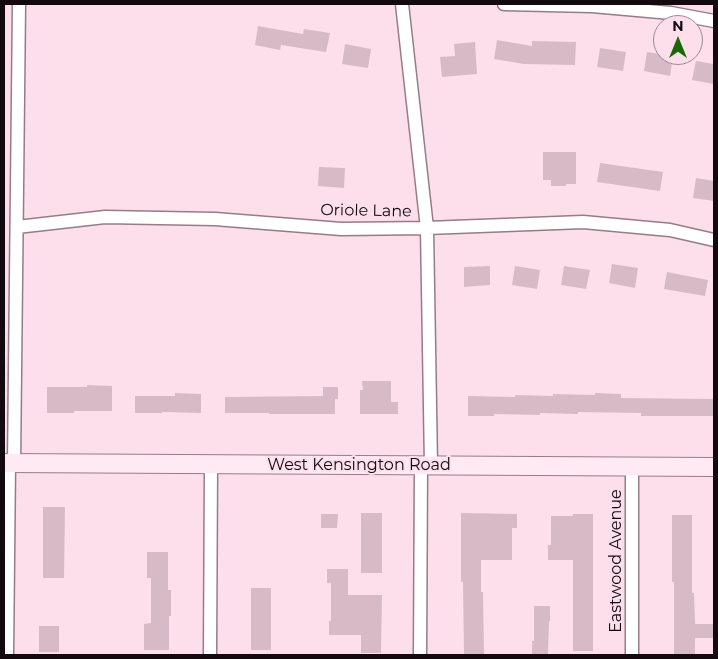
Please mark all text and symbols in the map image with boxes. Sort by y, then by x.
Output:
north arrow [653,15,703,65]
text: N [672,17,684,35]
street label: Oriole Lane [320,201,412,221]
street label: West Kensington Road [267,455,451,475]
street label: Eastwood Avenue [606,489,626,633]

